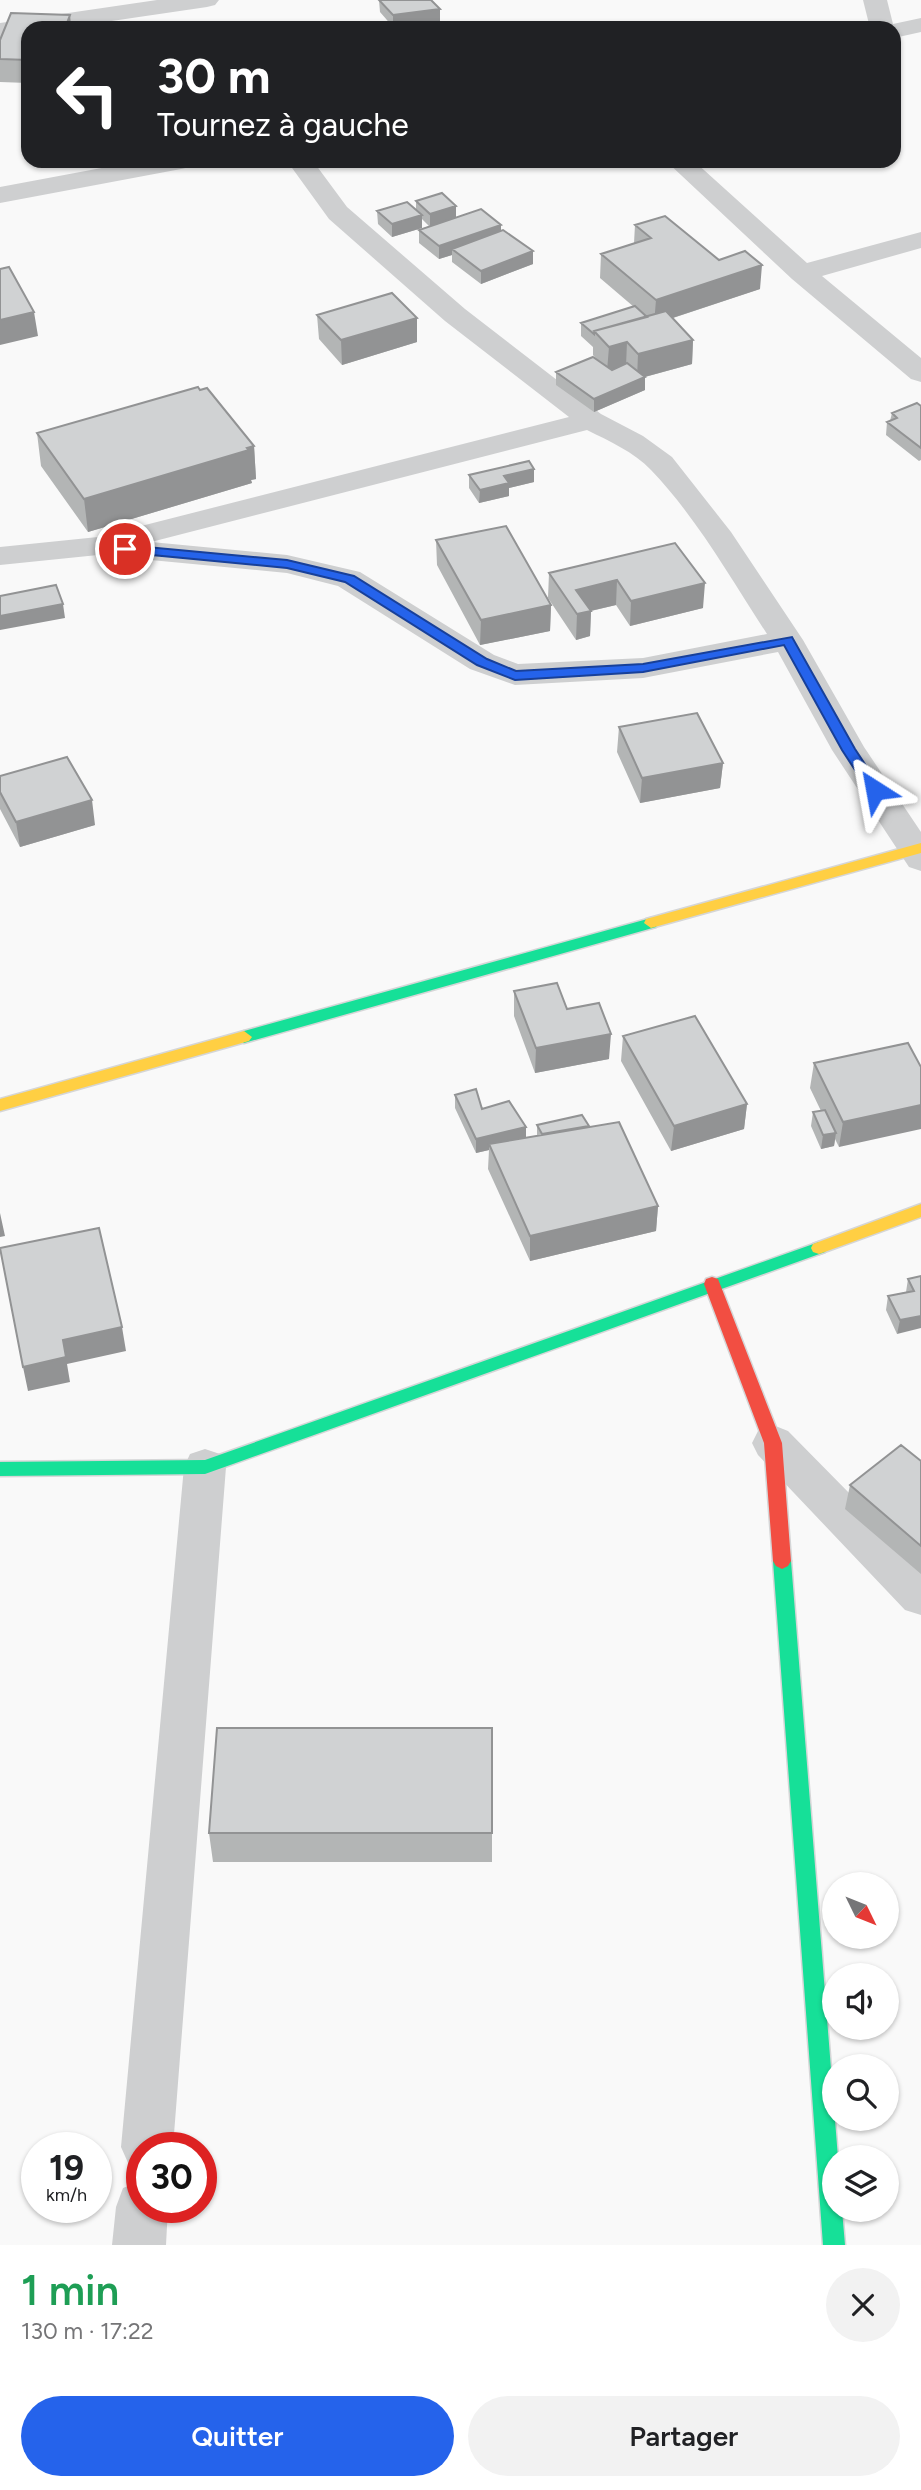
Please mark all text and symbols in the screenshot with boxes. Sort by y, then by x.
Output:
text: 30 m [157,46,270,105]
icon: left [42,49,133,140]
text: Tournez à gauche [157,106,409,144]
pin [95,519,155,579]
icon: arrive [106,530,144,568]
position arrow [838,753,912,827]
north arrow [822,1872,900,1950]
map controls [822,1872,899,2222]
button: sound [822,1963,899,2040]
button: search [822,2054,899,2131]
speed limit sign: 30 [126,2132,217,2223]
button: layers [822,2145,899,2222]
text: 19 [49,2147,84,2189]
text: km/h [46,2184,87,2206]
text: 1 min [21,2265,119,2316]
button: close [826,2268,900,2342]
text: 130 m · 17:22 [21,2317,154,2345]
button: Quitter [21,2396,454,2476]
button: Partager [468,2396,900,2476]

